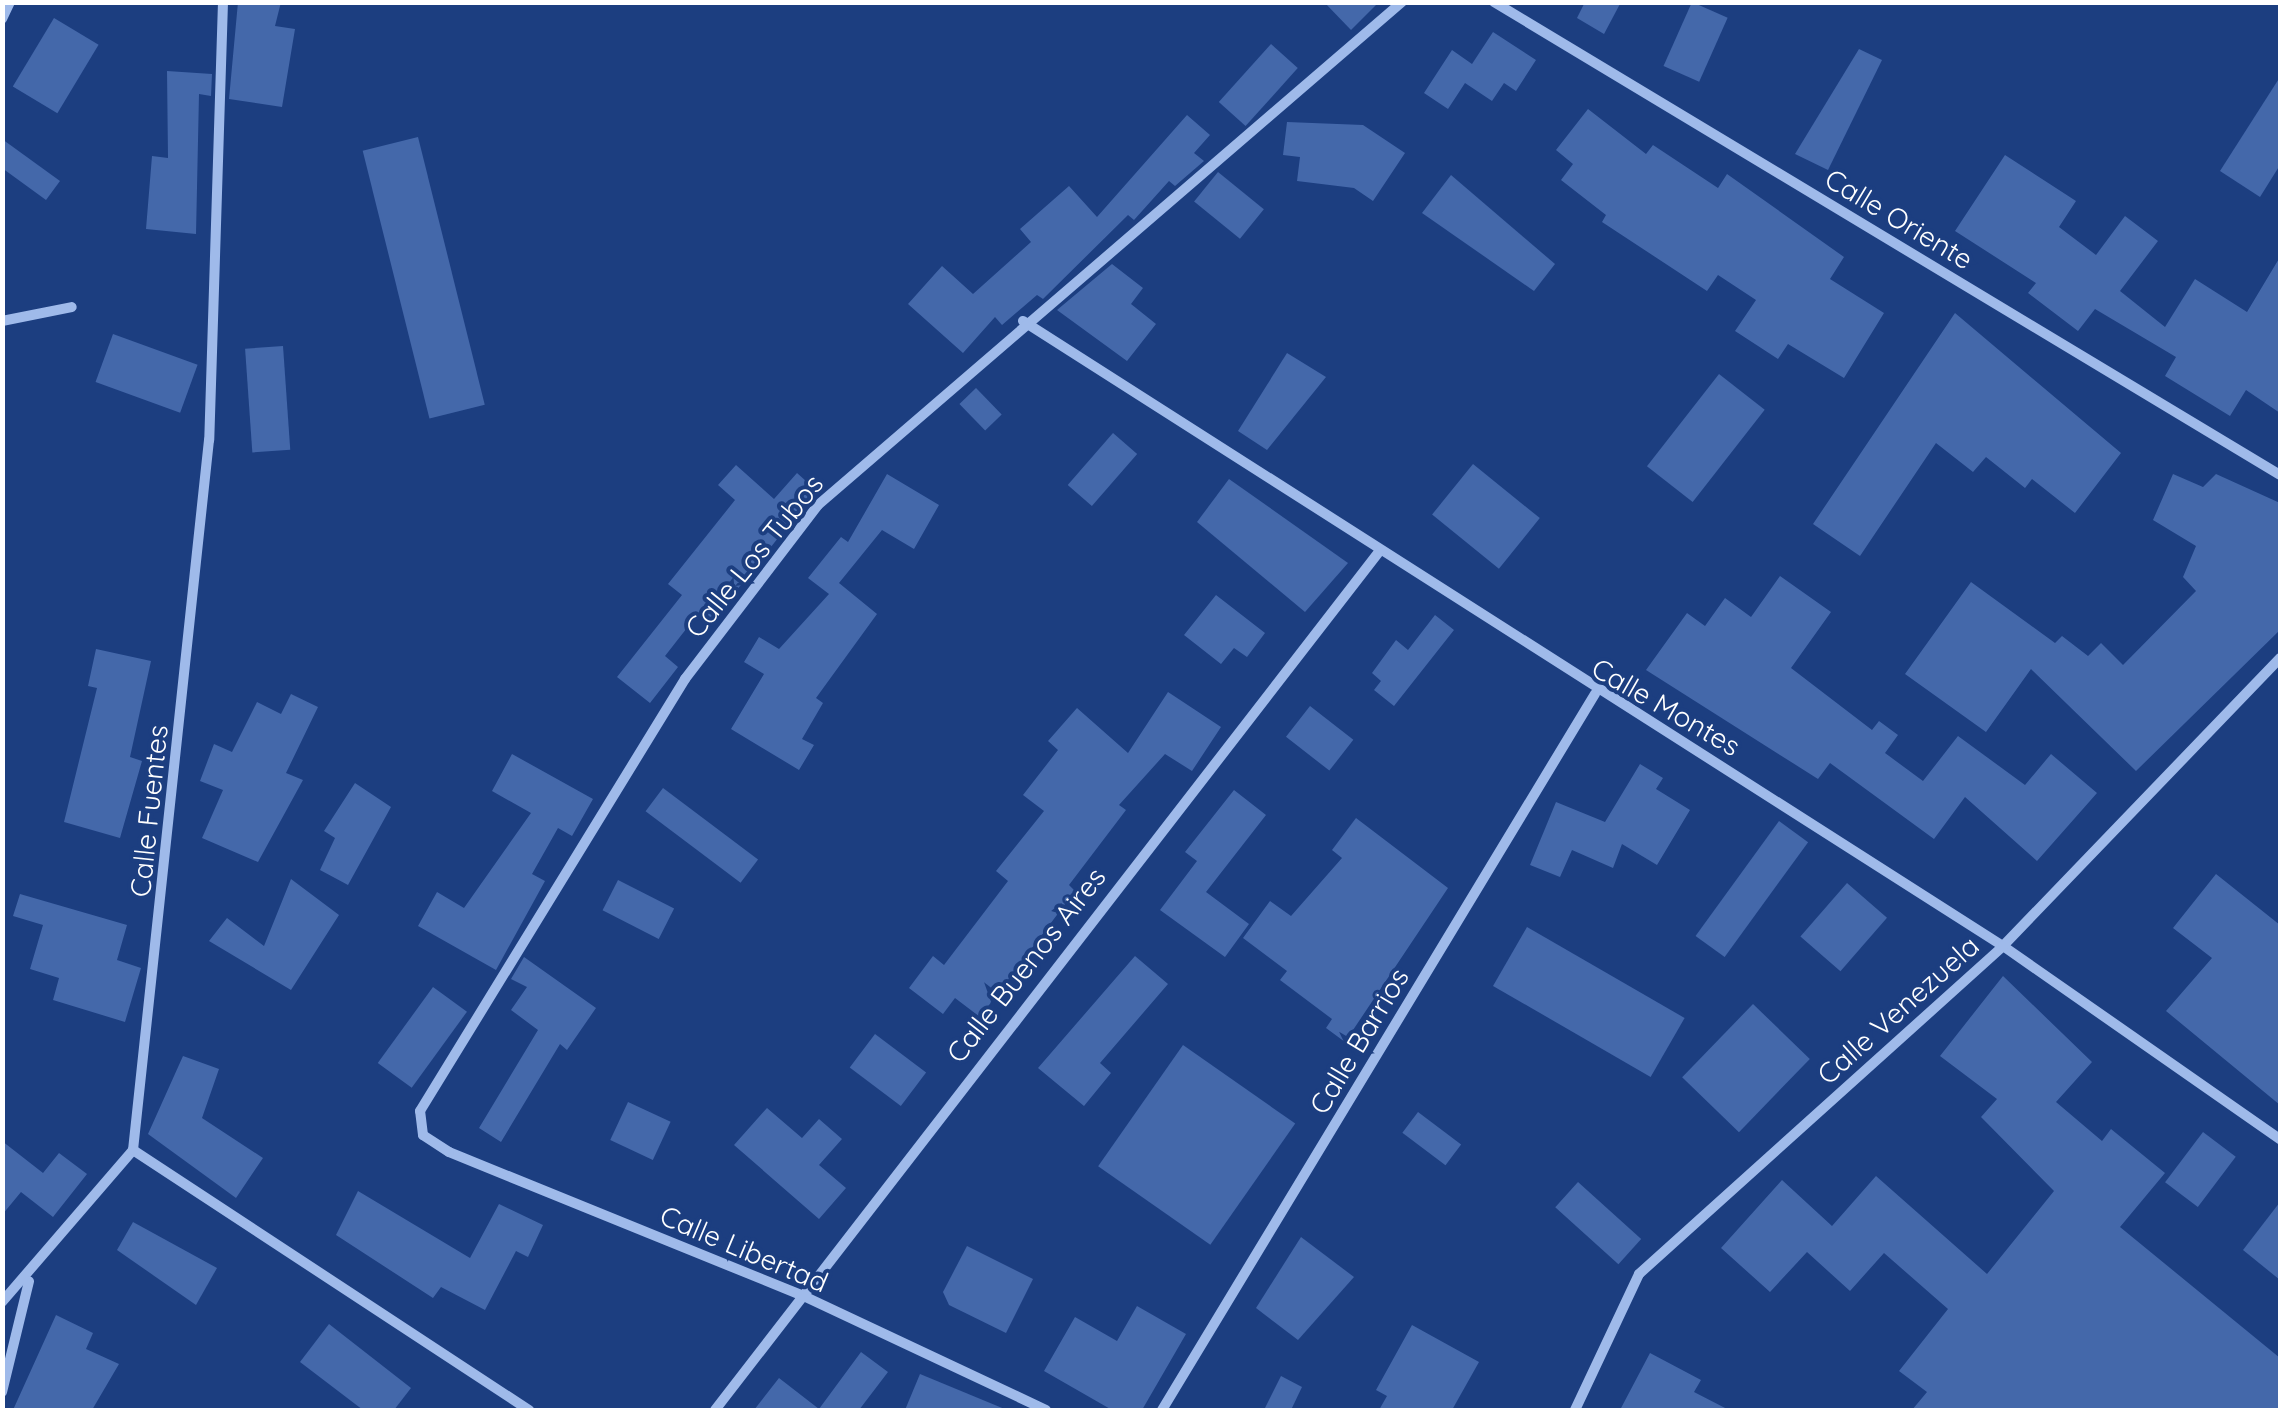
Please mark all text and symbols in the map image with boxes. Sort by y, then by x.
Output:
street label: Calle Oriente [1819,162,1979,276]
street label: Calle Los Tubos [678,468,830,644]
street label: Calle Montes [1586,651,1746,763]
street label: Calle Fuentes [123,723,175,899]
street label: Calle Buenos Aires [939,861,1113,1069]
street label: Calle Venezuela [1810,929,1986,1091]
street label: Calle Barrios [1302,962,1416,1120]
street label: Calle Libertad [655,1199,833,1299]

